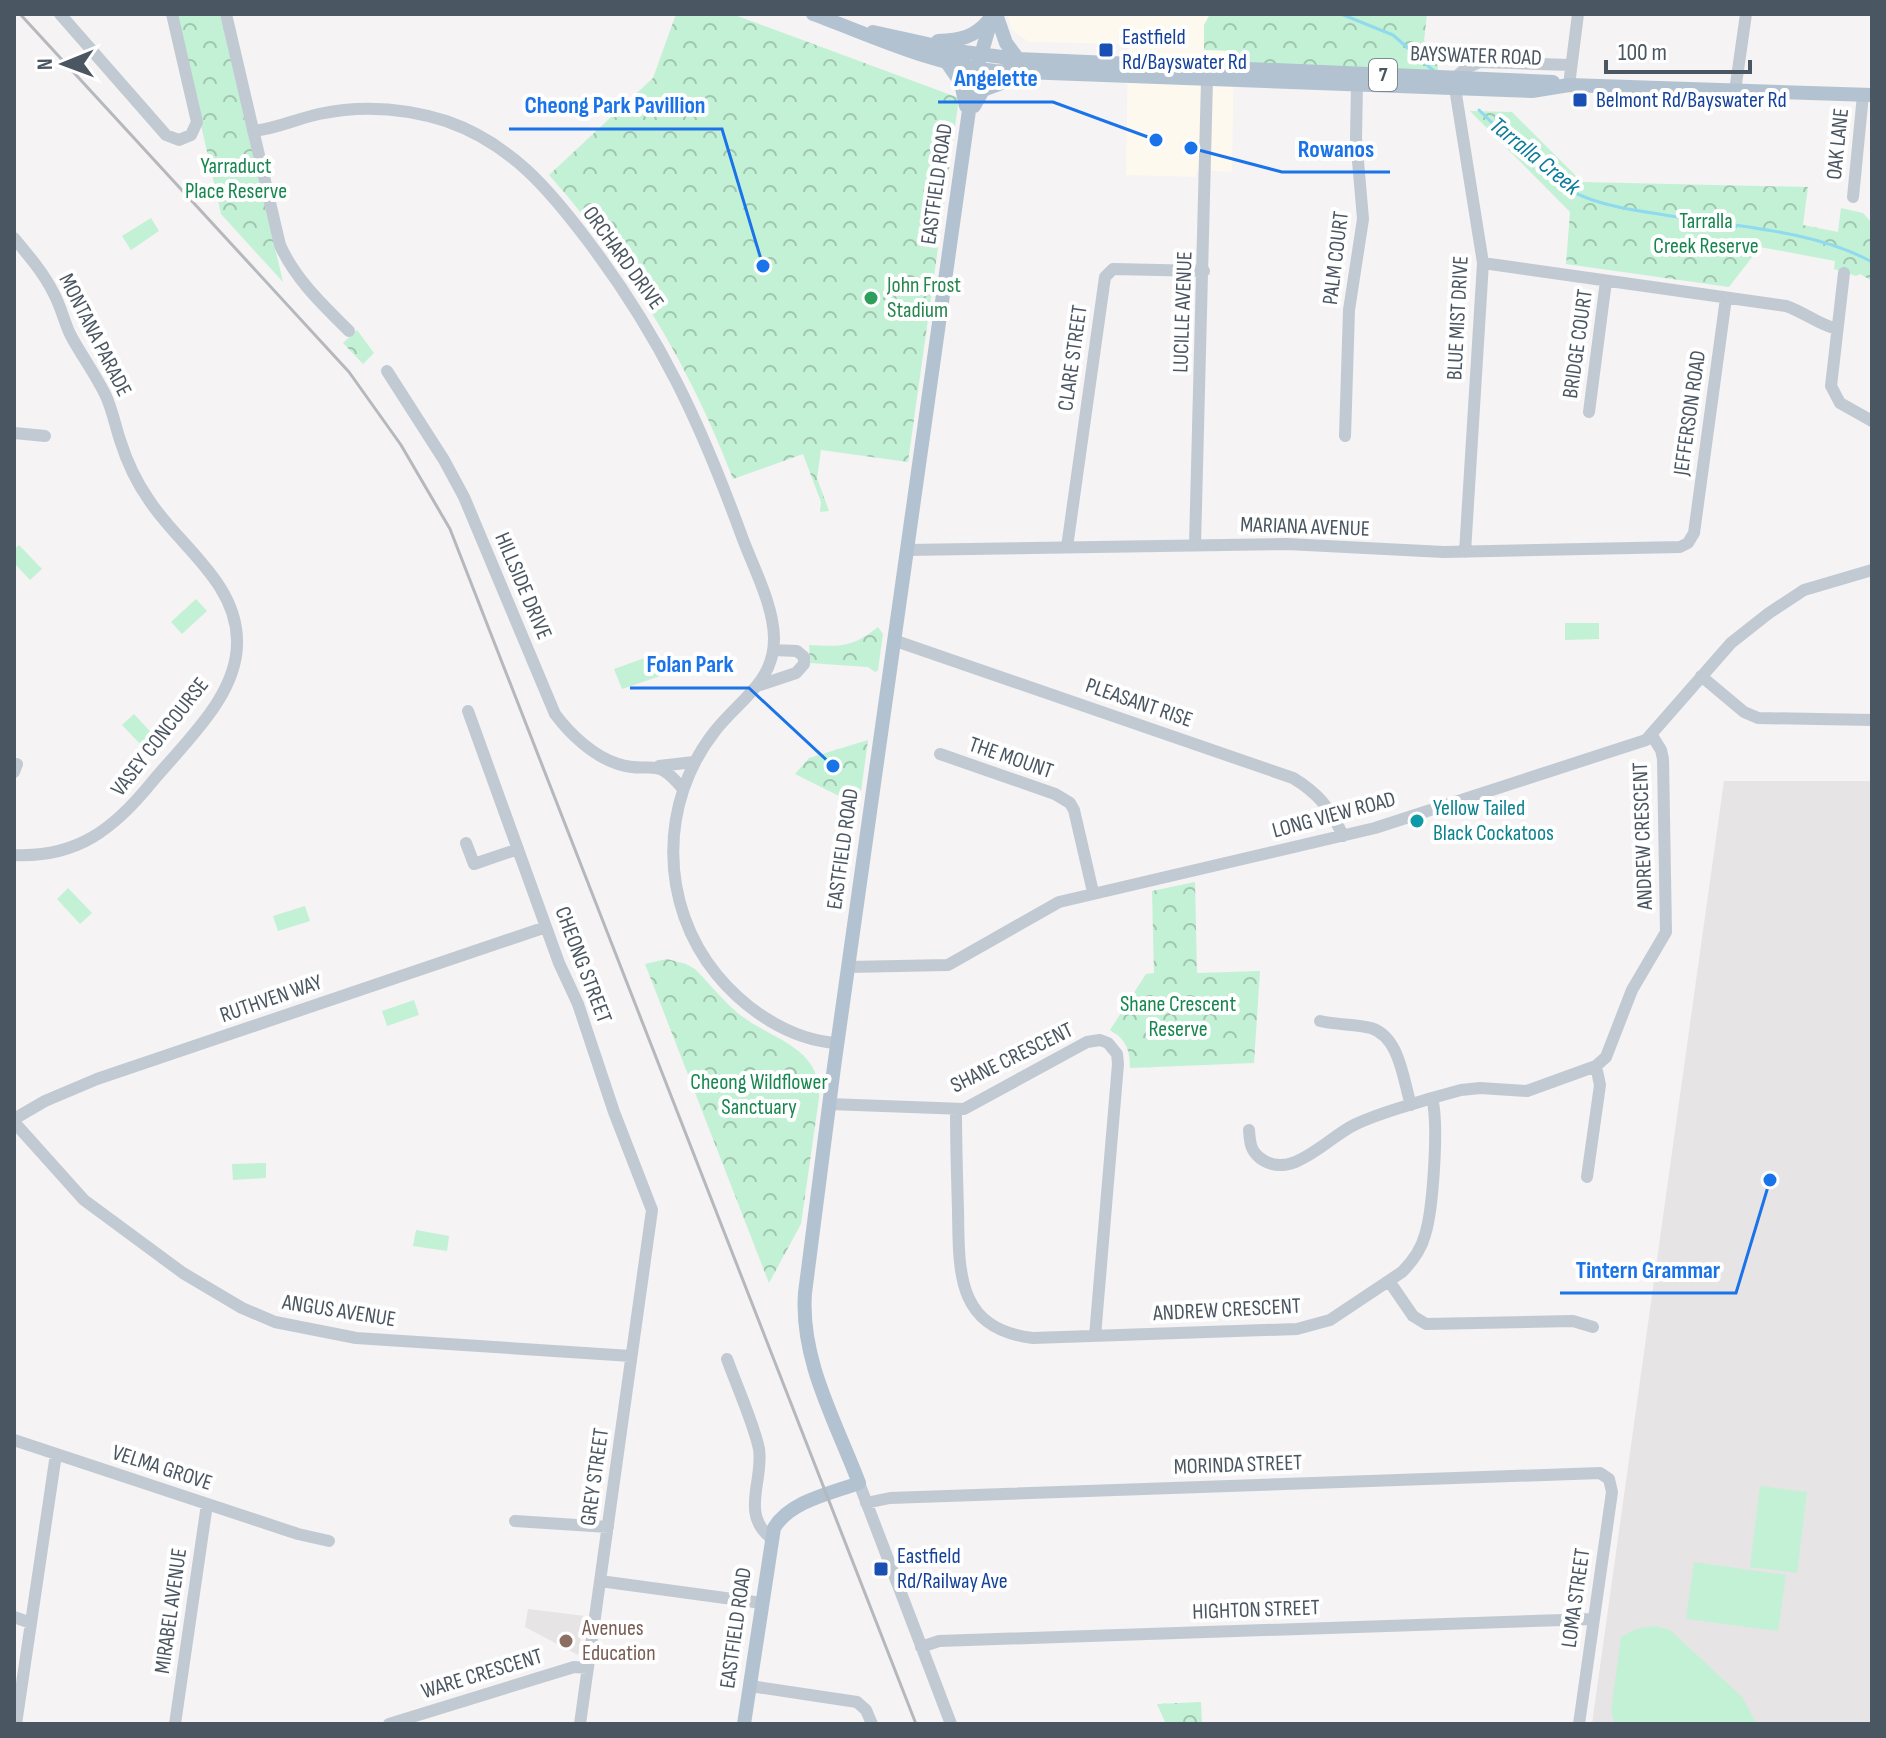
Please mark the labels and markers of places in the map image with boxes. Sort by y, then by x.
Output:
place label: Eastfield Rd/Bayswater Rd [1122,24,1247,76]
marker: Eastfield Rd/Bayswater Rd [1097,41,1115,59]
callout: Angelette [938,54,1053,102]
callout: Cheong Park Pavillion [509,81,722,129]
place label: Belmont Rd/Bayswater Rd [1596,87,1787,114]
marker: Belmont Rd/Bayswater Rd [1571,91,1589,109]
callout: Rowanos [1282,124,1390,172]
place label: John Frost Stadium [886,272,961,324]
marker: John Frost Stadium [862,289,880,307]
callout: Folan Park [630,640,749,688]
place label: Yellow Tailed Black Cockatoos [1433,795,1554,847]
marker: Yellow Tailed Black Cockatoos [1408,812,1426,830]
callout: Tintern Grammar [1560,1245,1736,1293]
place label: Eastfield Rd/Railway Ave [897,1543,1008,1595]
marker: Eastfield Rd/Railway Ave [872,1560,890,1578]
place label: Avenues Education [581,1615,656,1667]
marker: Avenues Education [557,1632,575,1650]

